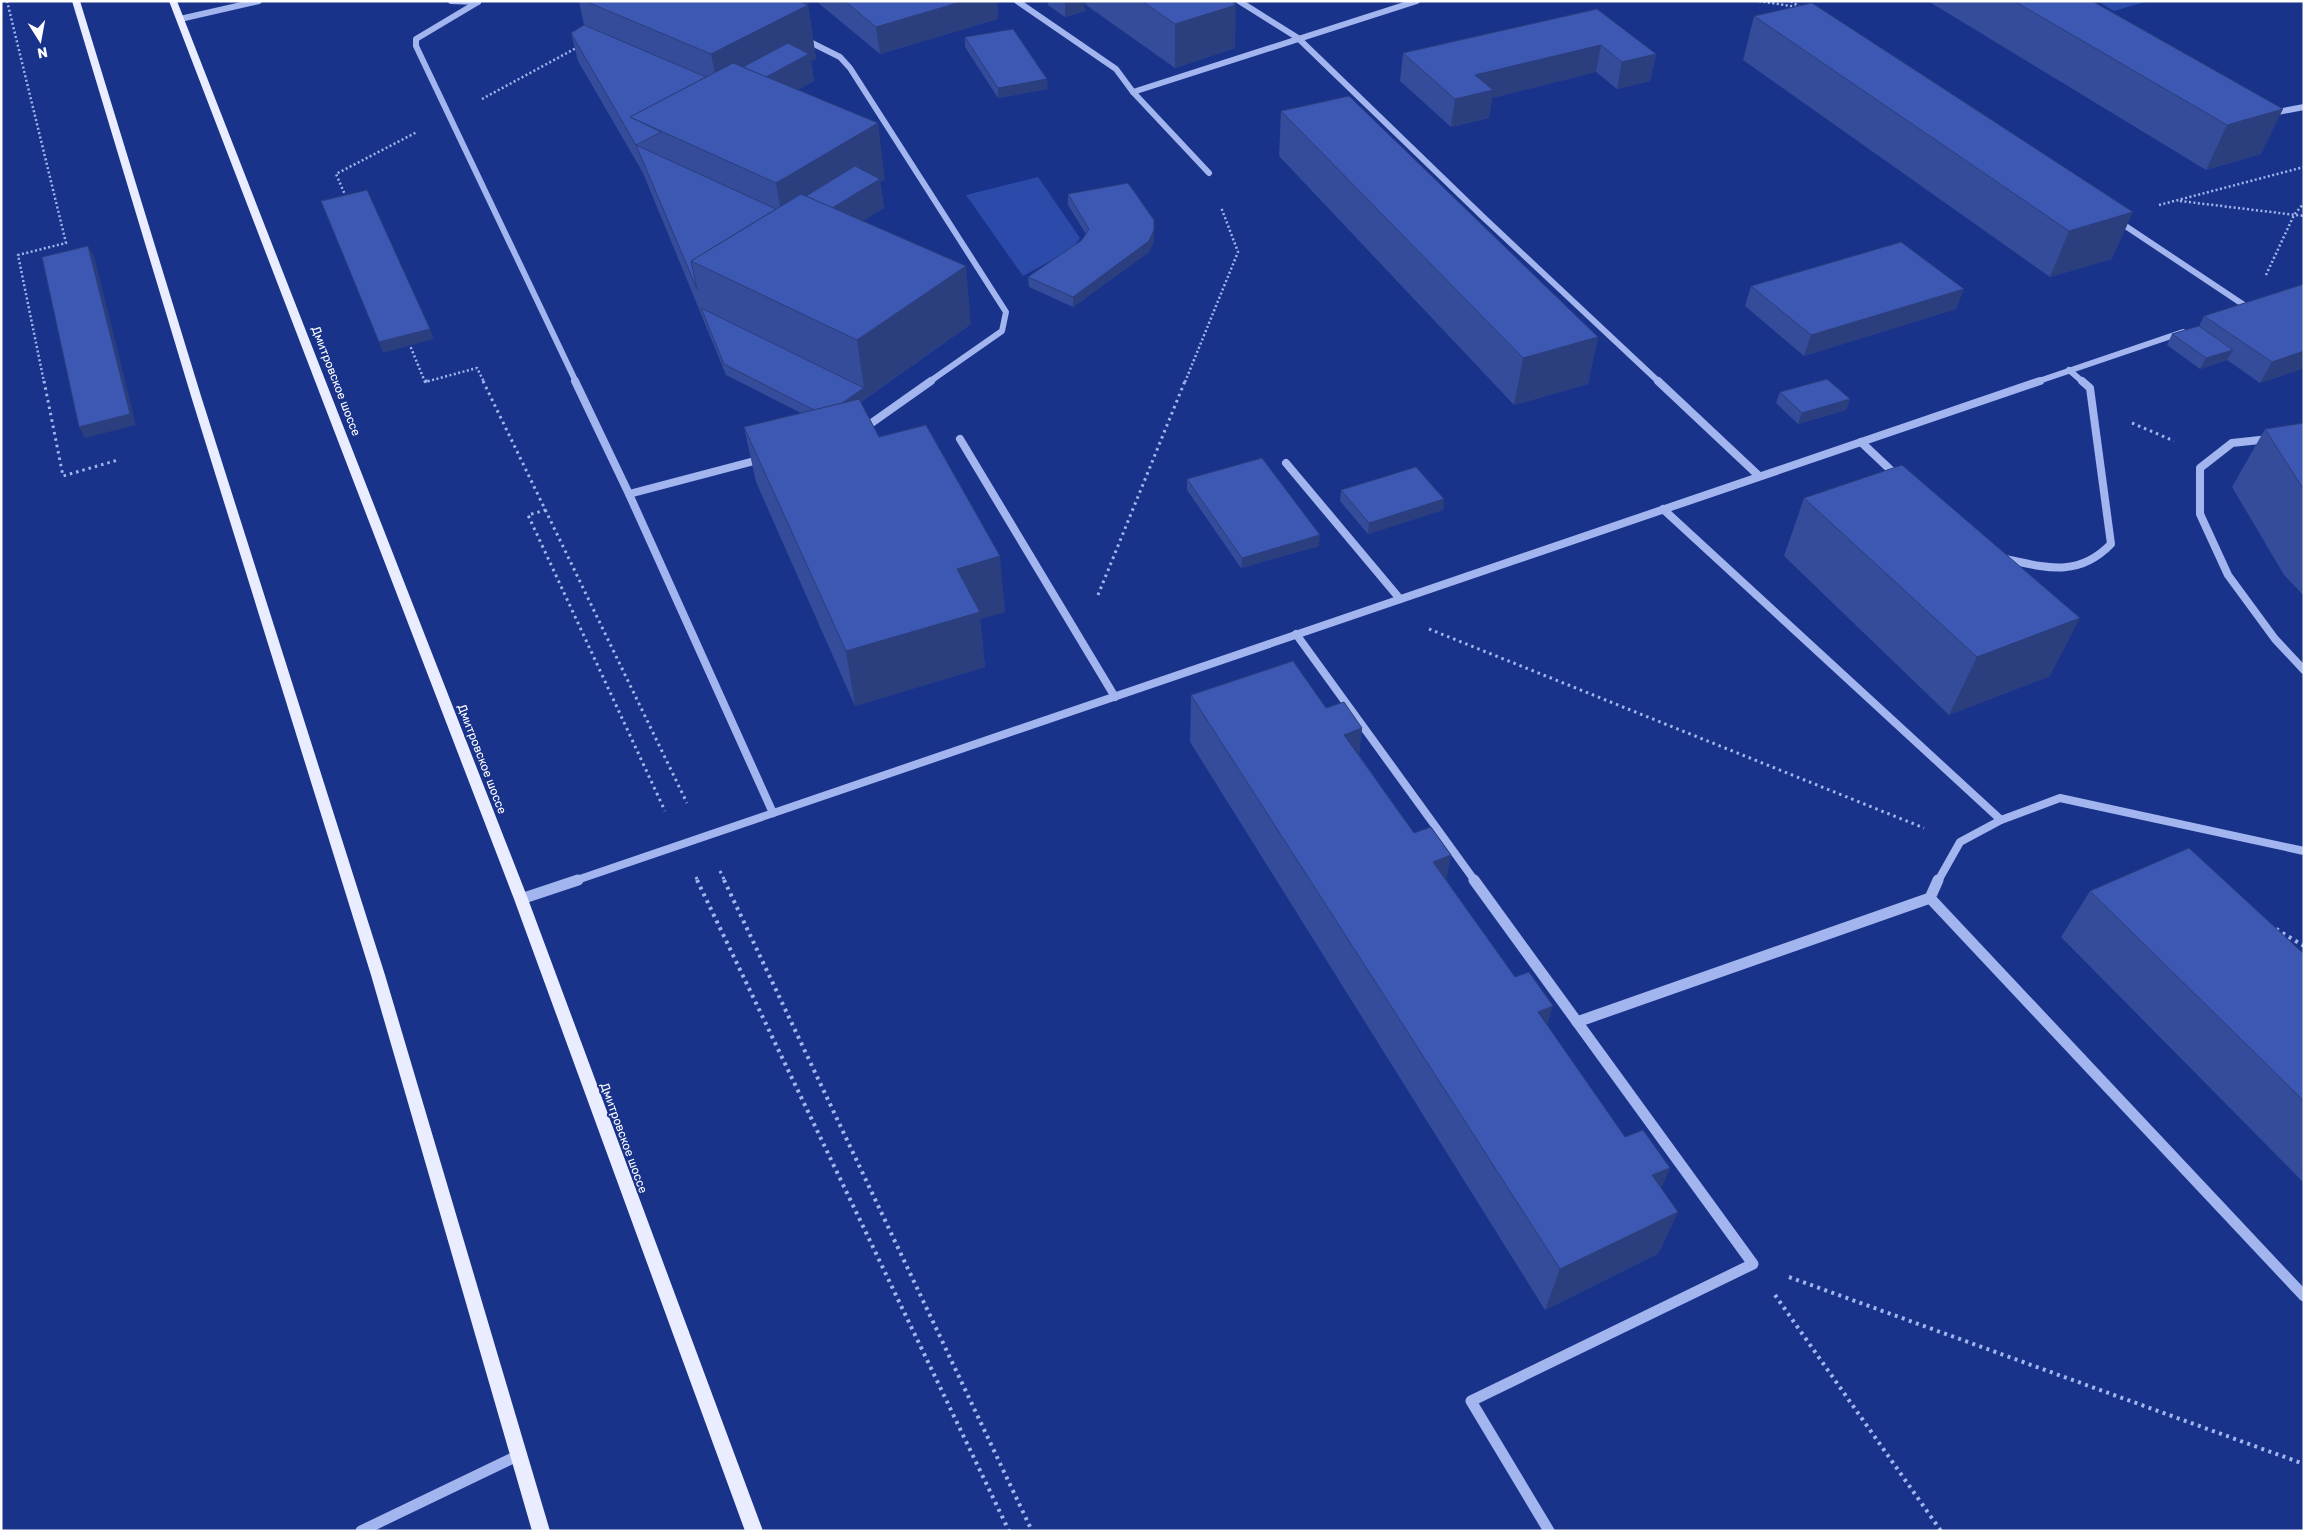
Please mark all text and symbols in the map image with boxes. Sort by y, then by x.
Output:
north arrow [15,15,65,65]
text: N [36,43,49,62]
street label: Дмитровское шоссе [309,324,364,438]
street label: Дмитровское шоссе [455,702,510,816]
street label: Дмитровское шоссе [597,1081,651,1195]

